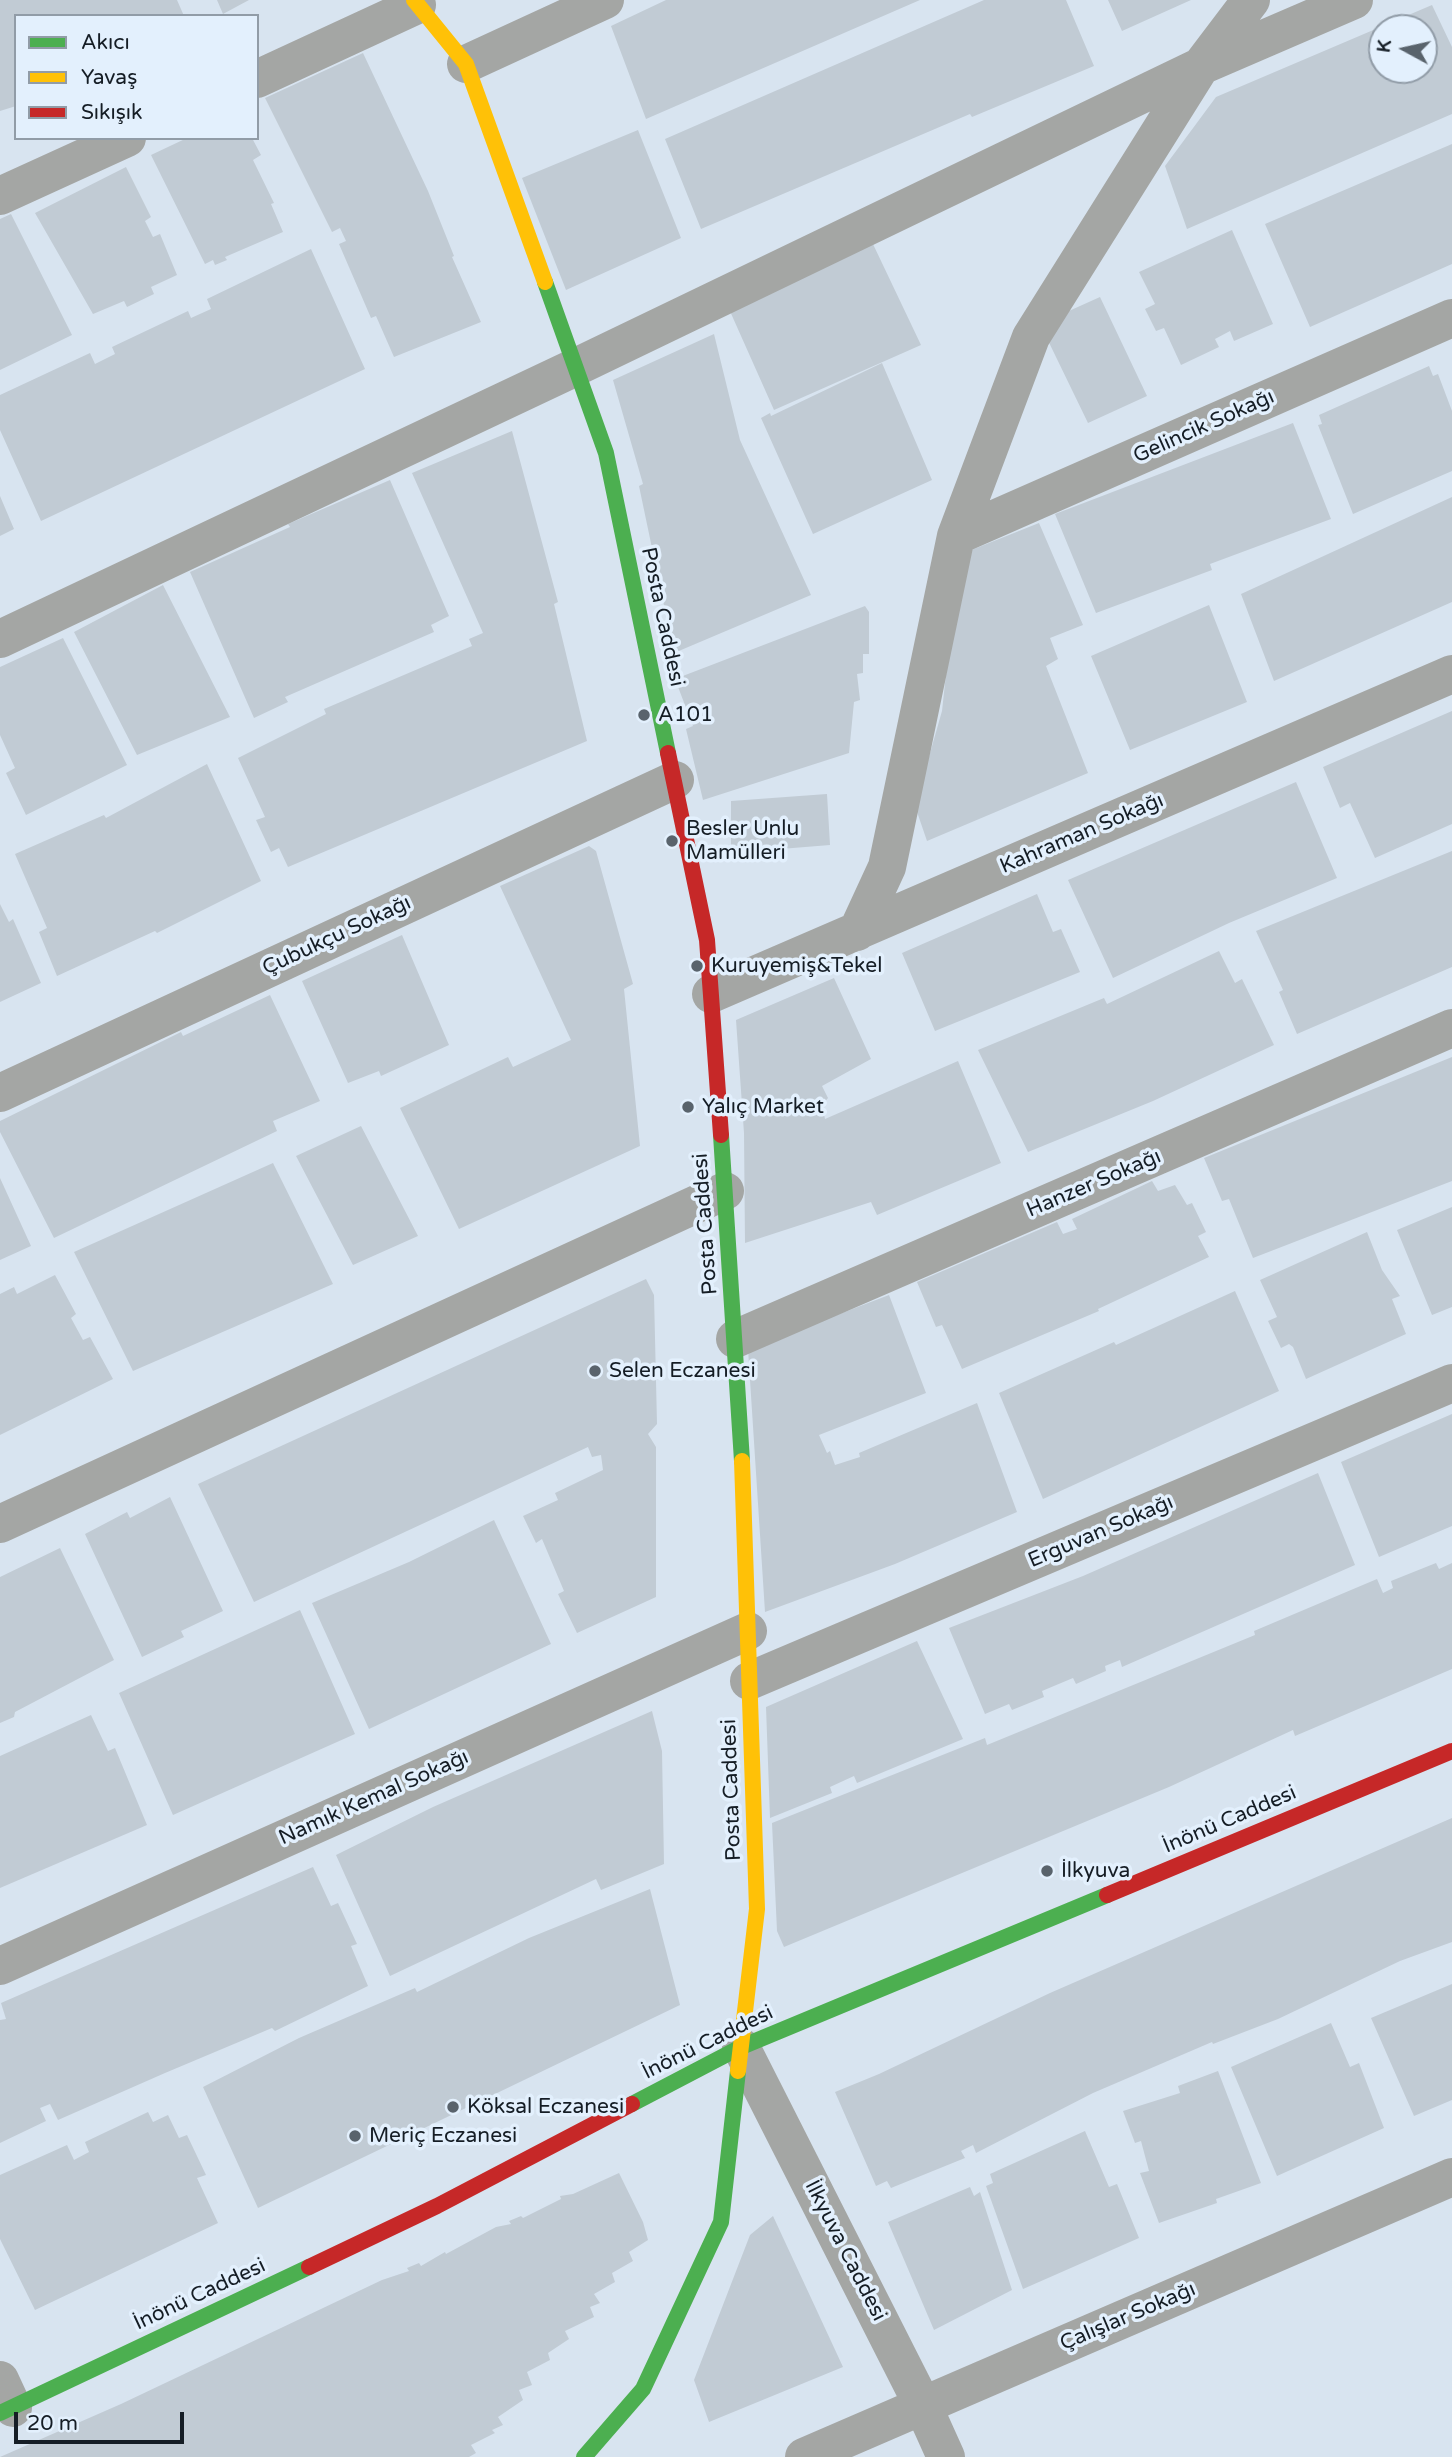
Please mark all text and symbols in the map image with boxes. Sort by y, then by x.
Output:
legend [14,14,259,140]
north arrow [1368,14,1438,84]
text: Akıcı [81,30,130,55]
text: K [1372,39,1396,54]
text: Yavaş [81,65,137,90]
text: Sıkışık [81,100,142,125]
street label: Gelincik Sokağı [1130,385,1278,469]
street label: Posta Caddesi [635,545,689,689]
place label: A101 [658,702,713,728]
marker: A101 [636,707,652,723]
street label: Kahraman Sokağı [997,788,1167,880]
place label: Besler Unlu Mamülleri [686,816,799,866]
marker: Besler Unlu Mamülleri [664,833,680,849]
street label: Çubukçu Sokağı [259,891,415,981]
place label: Kuruyemiş&Tekel [711,953,882,979]
marker: Kuruyemiş&Tekel [689,958,705,974]
place label: Yalıç Market [702,1094,824,1120]
marker: Yalıç Market [680,1099,696,1115]
street label: Hanzer Sokağı [1023,1144,1165,1224]
street label: Posta Caddesi [688,1152,724,1296]
place label: Selen Eczanesi [609,1358,756,1384]
marker: Selen Eczanesi [587,1363,603,1379]
street label: Erguvan Sokağı [1025,1490,1177,1574]
street label: Posta Caddesi [717,1719,747,1861]
street label: Namık Kemal Sokağı [275,1745,473,1851]
street label: İnönü Caddesi [1160,1781,1300,1859]
place label: İlkyuva [1061,1858,1130,1884]
marker: İlkyuva [1039,1863,1055,1879]
street label: İnönü Caddesi [638,2000,778,2086]
place label: Köksal Eczanesi [467,2094,624,2120]
marker: Köksal Eczanesi [445,2099,461,2115]
place label: Meriç Eczanesi [369,2123,517,2149]
marker: Meriç Eczanesi [347,2128,363,2144]
street label: İlkyuva Caddesi [799,2176,891,2326]
street label: İnönü Caddesi [130,2253,270,2337]
street label: Çalışlar Sokağı [1056,2277,1200,2357]
scale bar [18,2398,187,2442]
text: 20 m [27,2411,78,2436]

